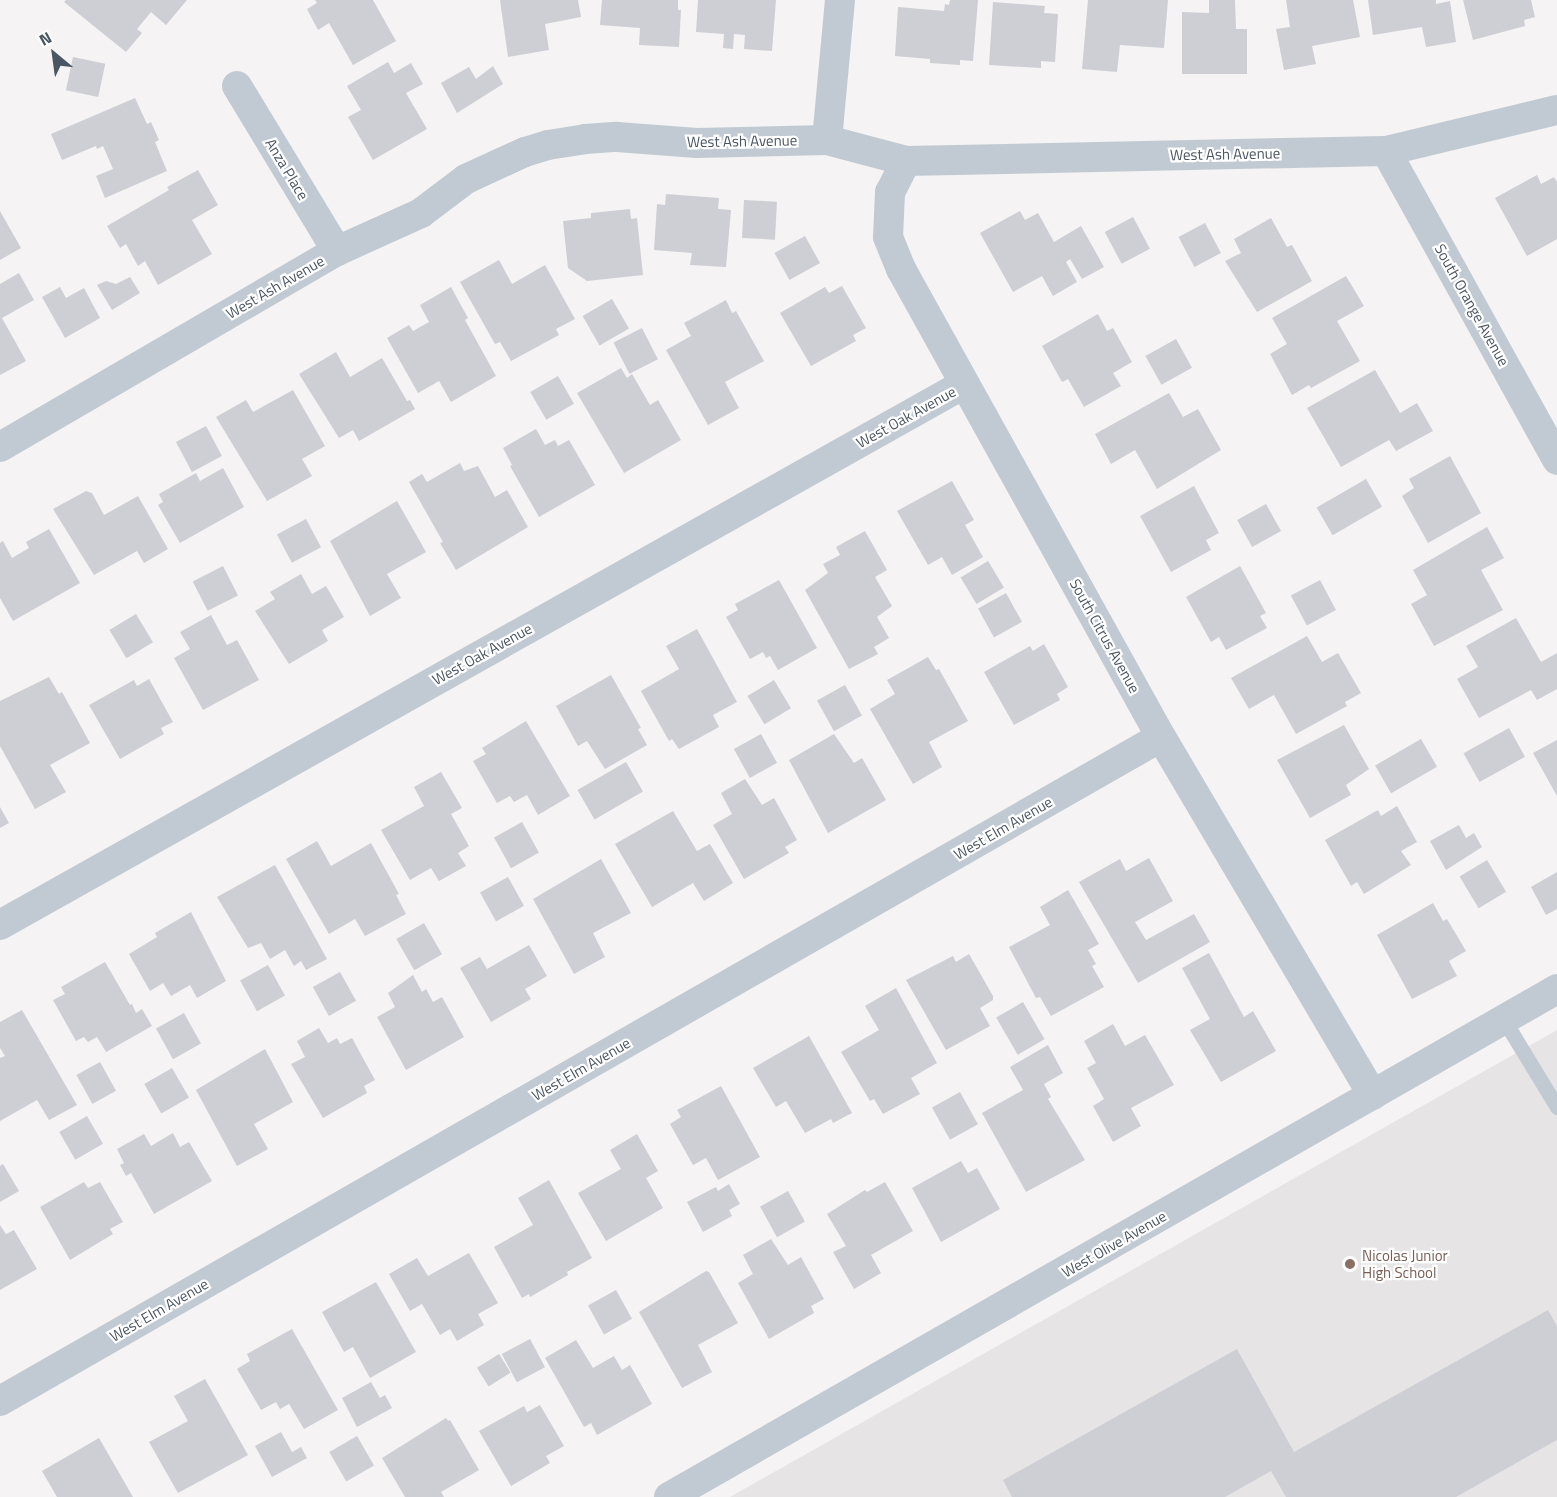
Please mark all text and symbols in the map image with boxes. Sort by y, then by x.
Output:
north arrow [24,24,84,84]
text: N [35,25,56,51]
street label: West Ash Avenue [687,131,797,151]
street label: Anza Place [262,135,312,203]
street label: West Ash Avenue [1170,144,1280,164]
street label: South Orange Avenue [1431,241,1513,369]
street label: West Ash Avenue [223,252,327,322]
street label: West Oak Avenue [853,382,959,452]
street label: South Citrus Avenue [1066,576,1144,696]
street label: West Oak Avenue [429,619,535,689]
street label: West Elm Avenue [951,793,1055,863]
street label: West Elm Avenue [529,1034,633,1104]
street label: West Olive Avenue [1059,1207,1169,1281]
place label: Nicolas Junior High School [1362,1246,1448,1281]
marker: Nicolas Junior High School [1343,1257,1357,1271]
street label: West Elm Avenue [107,1275,211,1345]

